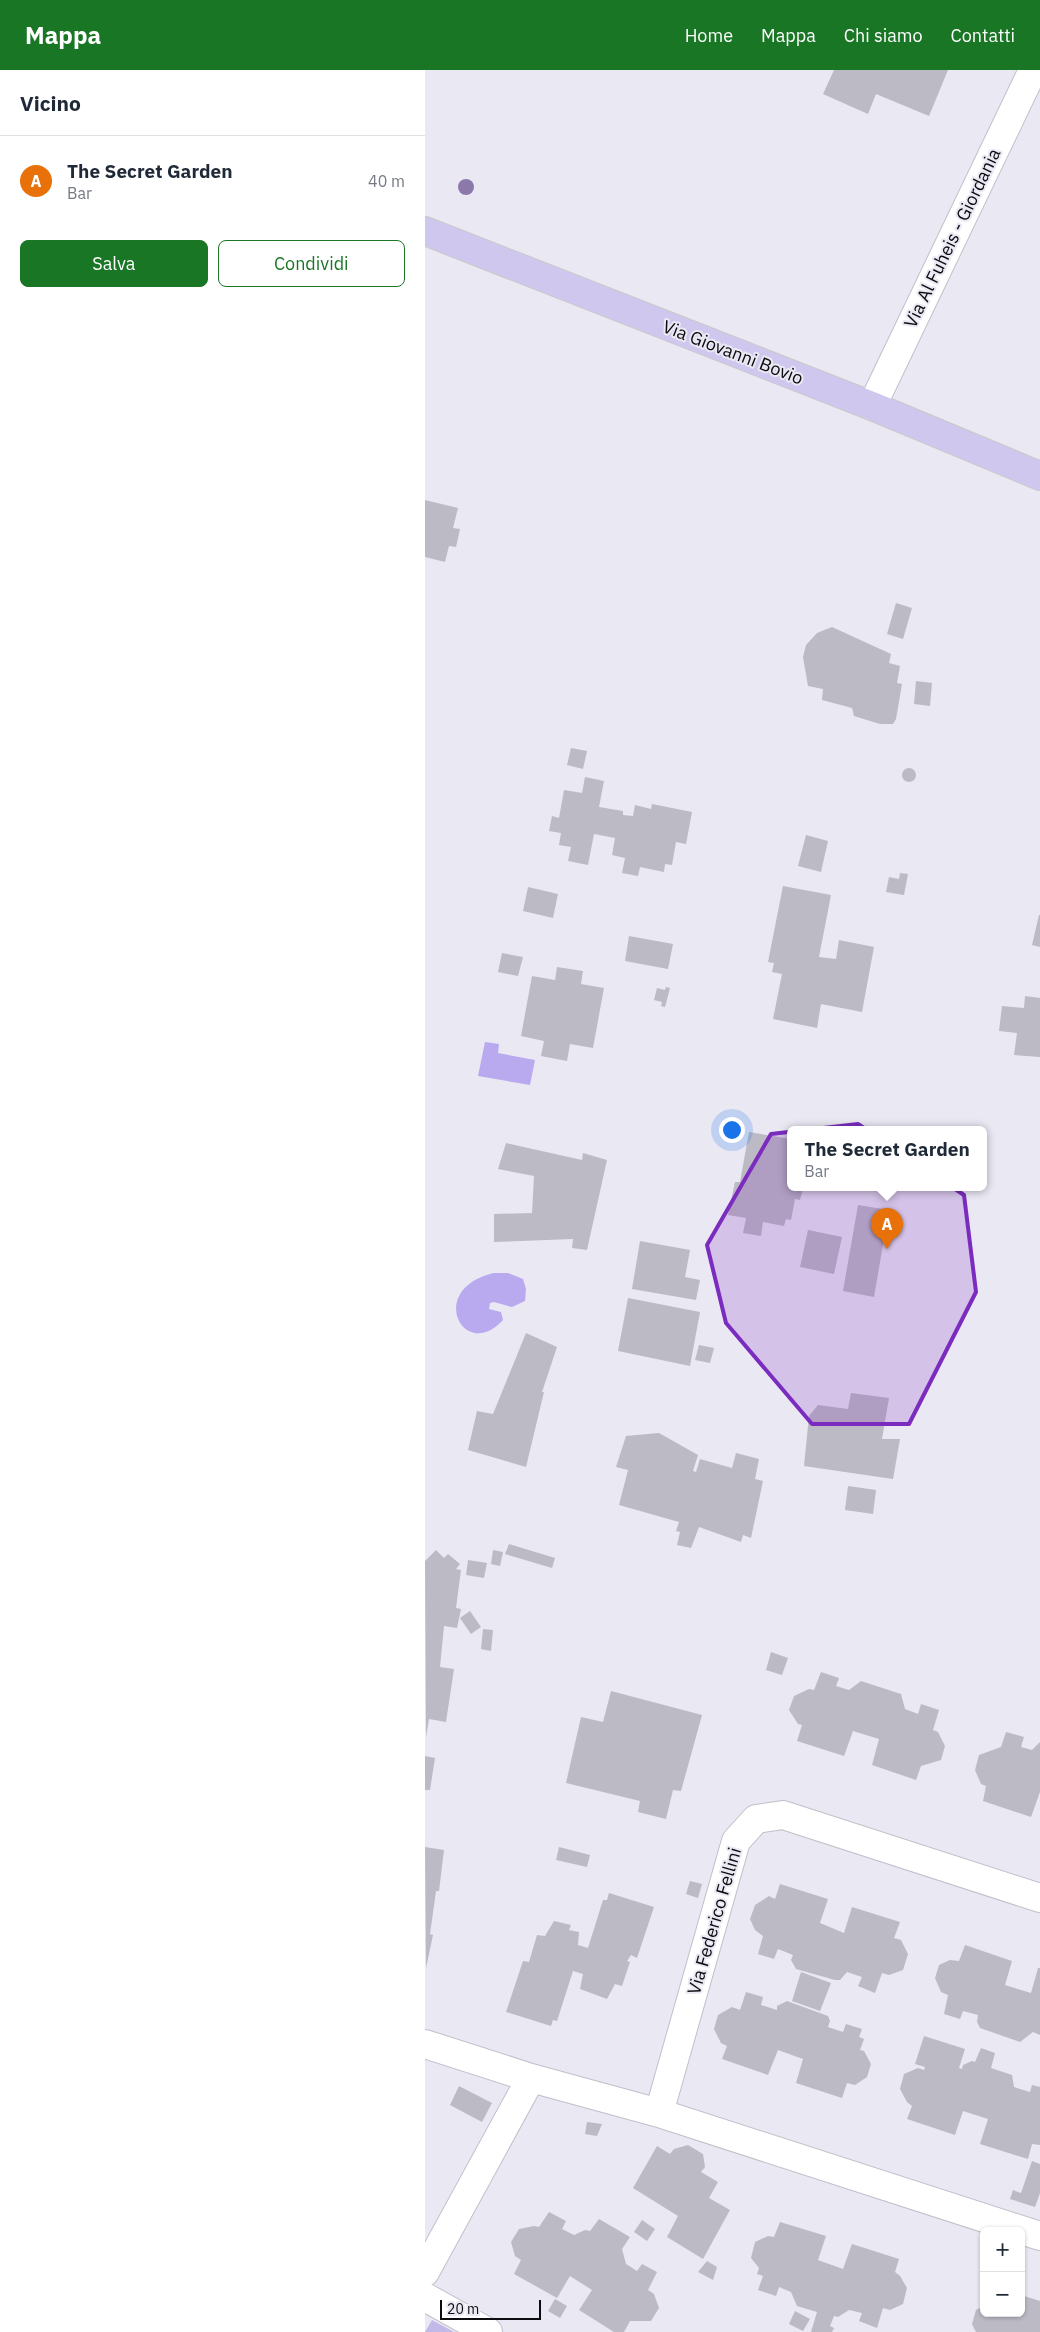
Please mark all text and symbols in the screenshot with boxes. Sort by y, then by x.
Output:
text: Mappa [25,19,101,51]
text: Home [685,24,733,47]
text: Mappa [761,24,816,47]
text: Chi siamo [844,24,923,47]
text: Contatti [951,24,1015,47]
text: Vicino [20,89,81,117]
street label: Via Al Fuheis - Giordania [899,144,1006,332]
text: The Secret Garden [67,159,233,183]
text: A [31,171,41,191]
text: 40 m [368,171,405,191]
text: Bar [67,183,92,203]
button: Salva [20,240,208,287]
button: Condividi [218,240,405,287]
street label: Via Giovanni Bovio [659,315,807,389]
your location [719,1117,745,1143]
popup [787,1126,987,1191]
text: The Secret Garden [804,1137,970,1161]
text: Bar [804,1161,829,1181]
pin: A [871,1208,903,1249]
street label: Via Federico Fellini [682,1845,746,1997]
map controls [980,2227,1025,2317]
button: + [980,2227,1025,2272]
button: − [980,2272,1025,2317]
scale bar [440,2297,541,2320]
text: 20 m [447,2300,479,2318]

